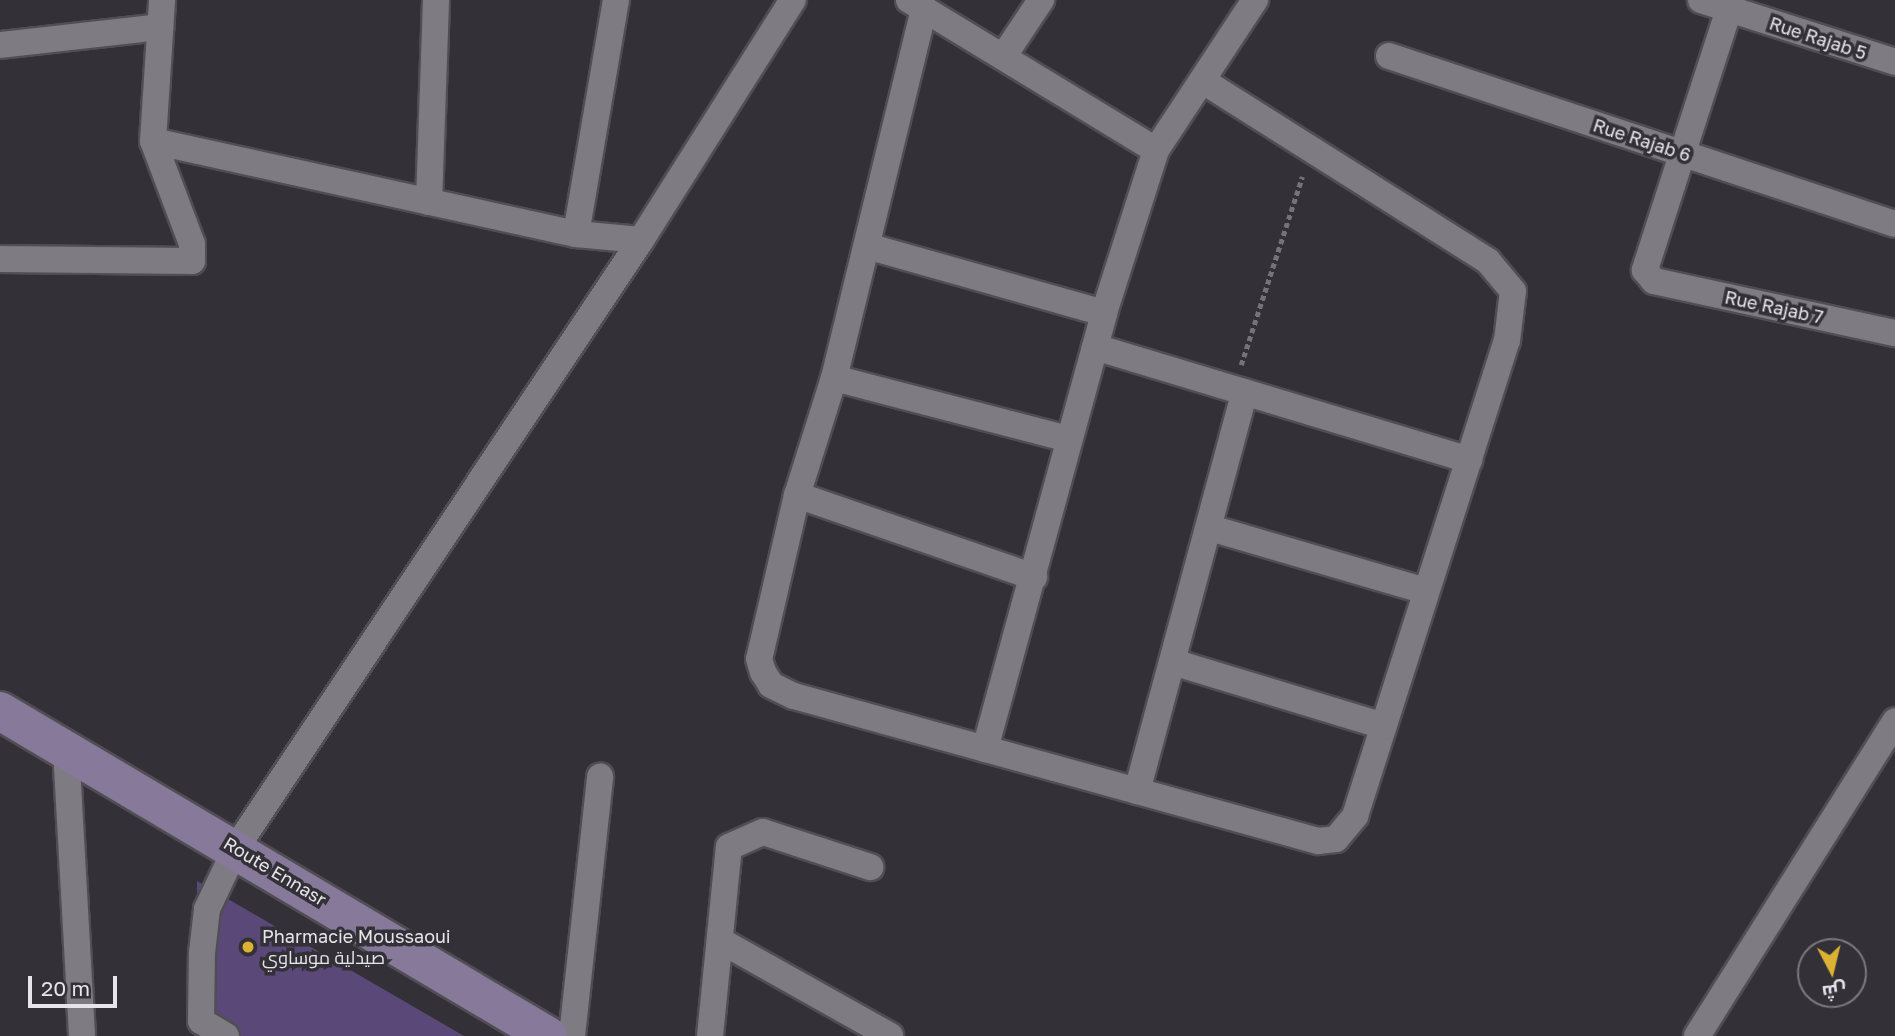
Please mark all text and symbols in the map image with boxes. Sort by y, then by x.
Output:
street label: Rue Rajab 5 [1767,12,1869,64]
street label: Rue Rajab 6 [1590,114,1694,166]
street label: Rue Rajab 7 [1723,286,1825,328]
street label: Route Ennasr [220,832,330,910]
place label: Pharmacie Moussaoui صيدلية موساوي [262,926,451,968]
north arrow [1797,938,1867,1008]
marker: Pharmacie Moussaoui صيدلية موساوي [240,939,256,955]
scale bar [32,962,121,1006]
text: 20 m [41,975,90,1001]
text: ش [1821,979,1848,1005]

